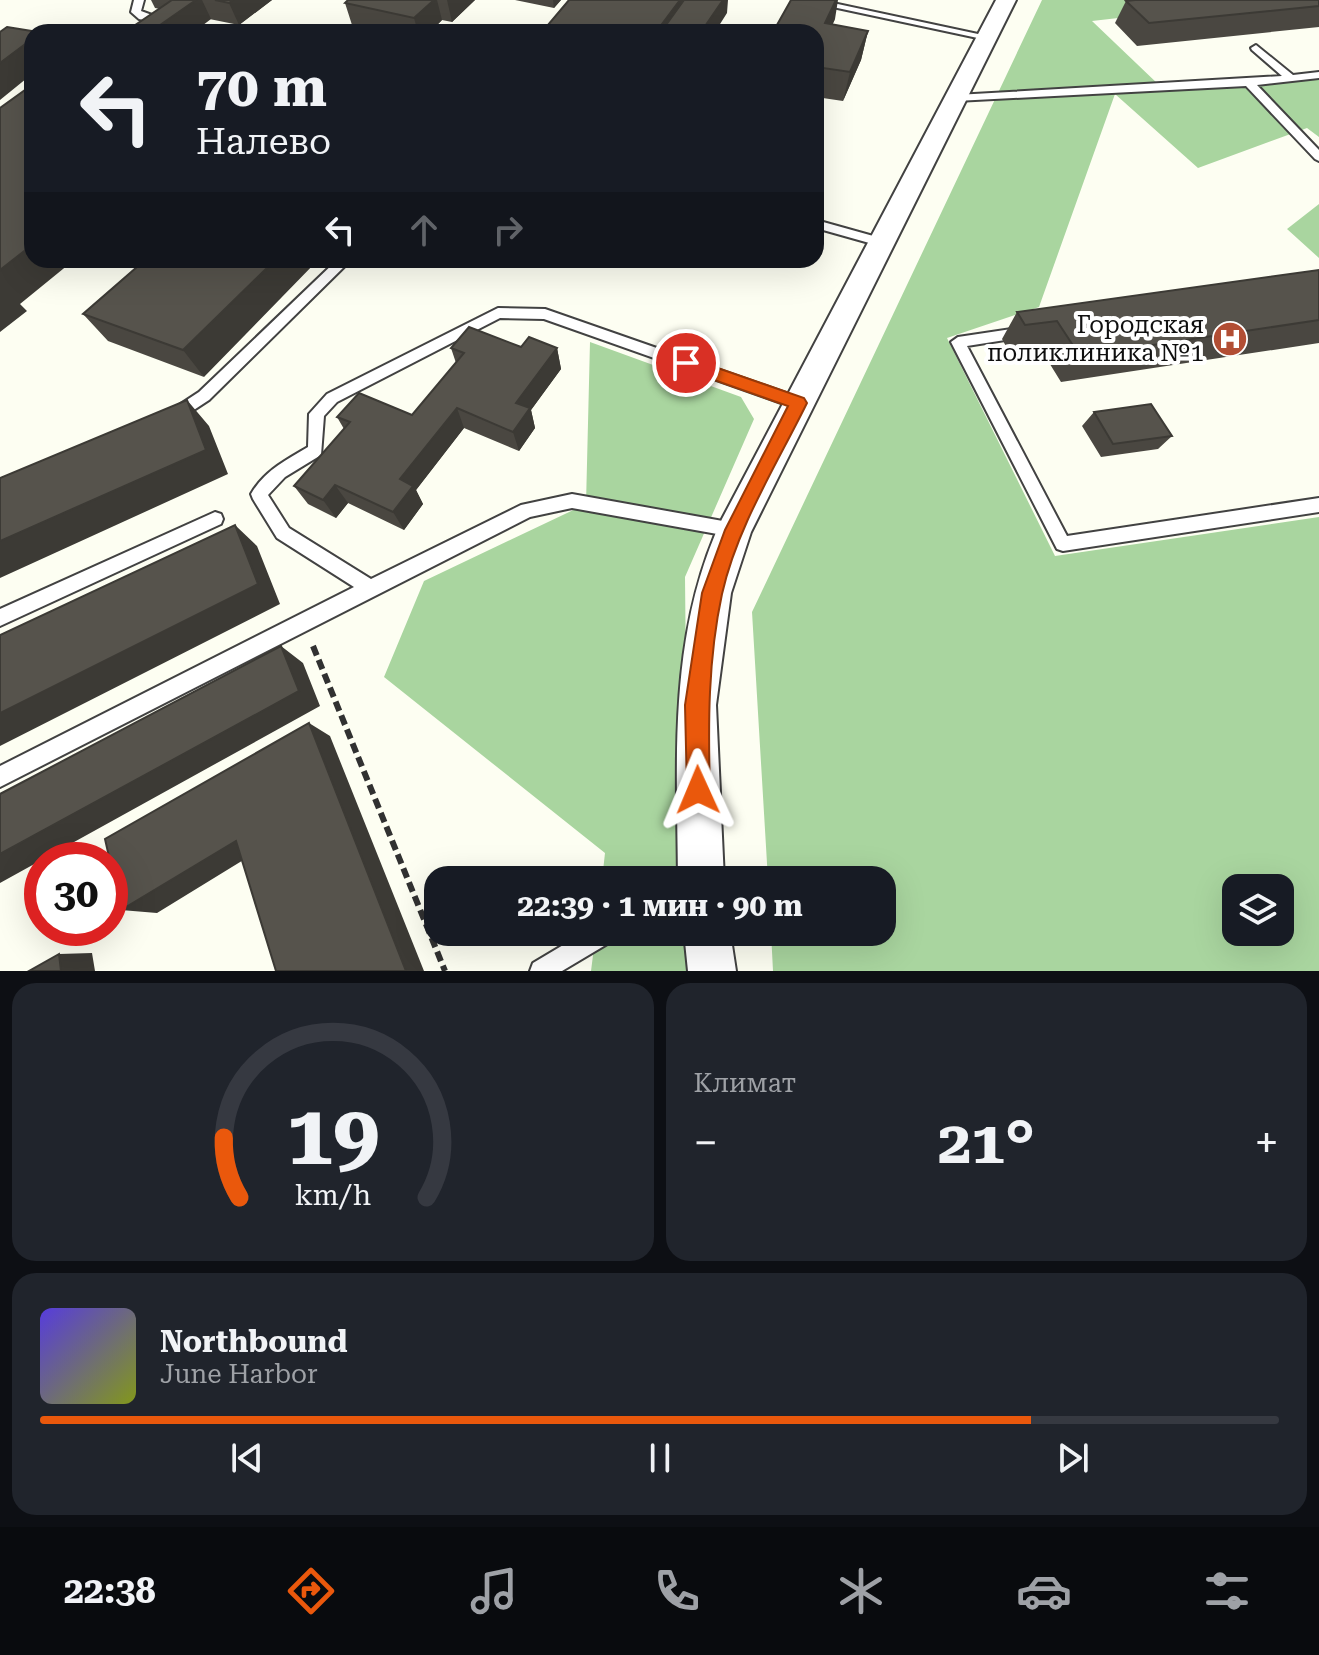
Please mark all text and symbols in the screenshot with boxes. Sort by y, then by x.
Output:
text: 70 m [196,54,327,120]
icon: left [64,56,168,160]
text: Налево [196,121,331,163]
icon: left [318,208,362,252]
icon: ahead [402,208,446,252]
icon: right [486,208,530,252]
place label: Городская поликлиника №1 [987,311,1204,367]
hospital icon: Городская поликлиника №1 [1211,320,1249,358]
pin [652,329,720,397]
icon: arrive [664,341,708,385]
position arrow [656,748,740,832]
speed limit sign: 30 [24,842,128,946]
map controls [1222,874,1294,946]
button: layers [1222,874,1294,946]
text: 22:39 · 1 мин · 90 m [517,888,803,923]
text: Климат [694,1068,796,1098]
text: 19 [286,1087,379,1184]
text: 21° [938,1107,1035,1178]
text: − [694,1117,718,1169]
text: + [1254,1117,1279,1169]
text: km/h [294,1178,371,1212]
text: Northbound [160,1324,348,1359]
text: June Harbor [160,1359,318,1389]
icon: previous [225,1436,269,1480]
icon: pause [638,1436,682,1480]
icon: next [1051,1436,1095,1480]
icon: directions [283,1563,339,1619]
icon: music [466,1563,522,1619]
icon: phone [649,1563,705,1619]
icon: climate [833,1563,889,1619]
icon: car [1016,1563,1072,1619]
icon: filters [1199,1563,1255,1619]
text: 22:38 [64,1570,156,1612]

